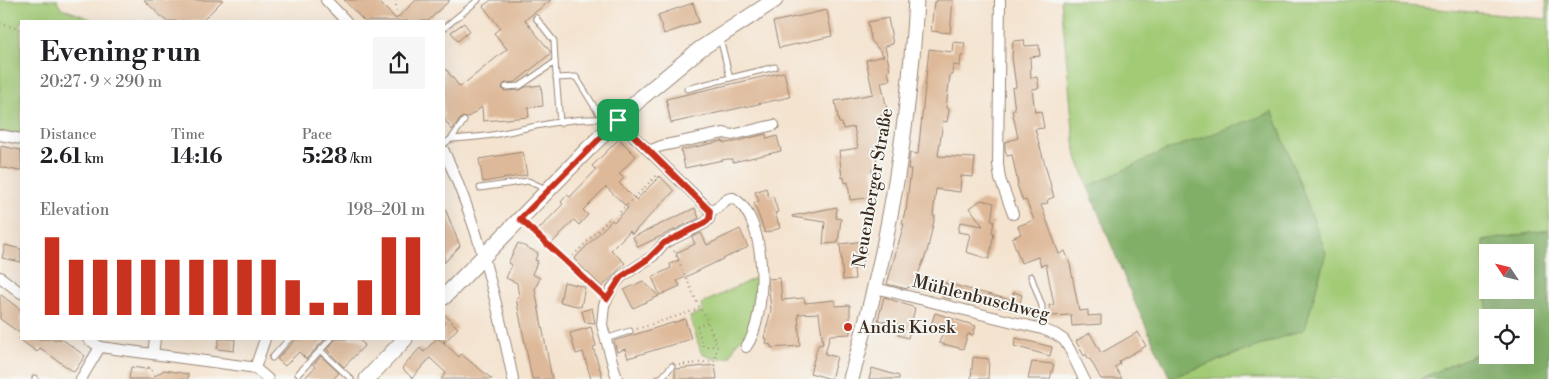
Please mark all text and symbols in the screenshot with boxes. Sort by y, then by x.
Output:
text: Evening run [40,35,201,70]
button: share [373,37,425,89]
text: 20:27 · 9 × 290 m [40,72,162,92]
pin [597,99,639,141]
icon: arrive [604,106,632,134]
street label: Neuenberger Straße [848,106,898,270]
text: Distance [40,126,97,144]
text: Time [171,126,205,144]
text: Pace [302,126,332,144]
text: 2.61 [40,144,82,170]
text: 14:16 [171,144,223,170]
text: 5:28 [302,144,347,170]
text: km [82,150,104,168]
text: /km [347,150,372,168]
text: Elevation [40,200,109,220]
text: 198–201 m [347,200,425,220]
north arrow [1479,244,1534,299]
map controls [1479,244,1534,364]
street label: Mühlenbuschweg [910,270,1053,326]
button: locate [1479,309,1534,364]
place label: Andis Kiosk [857,316,957,339]
marker: Andis Kiosk [842,321,854,333]

